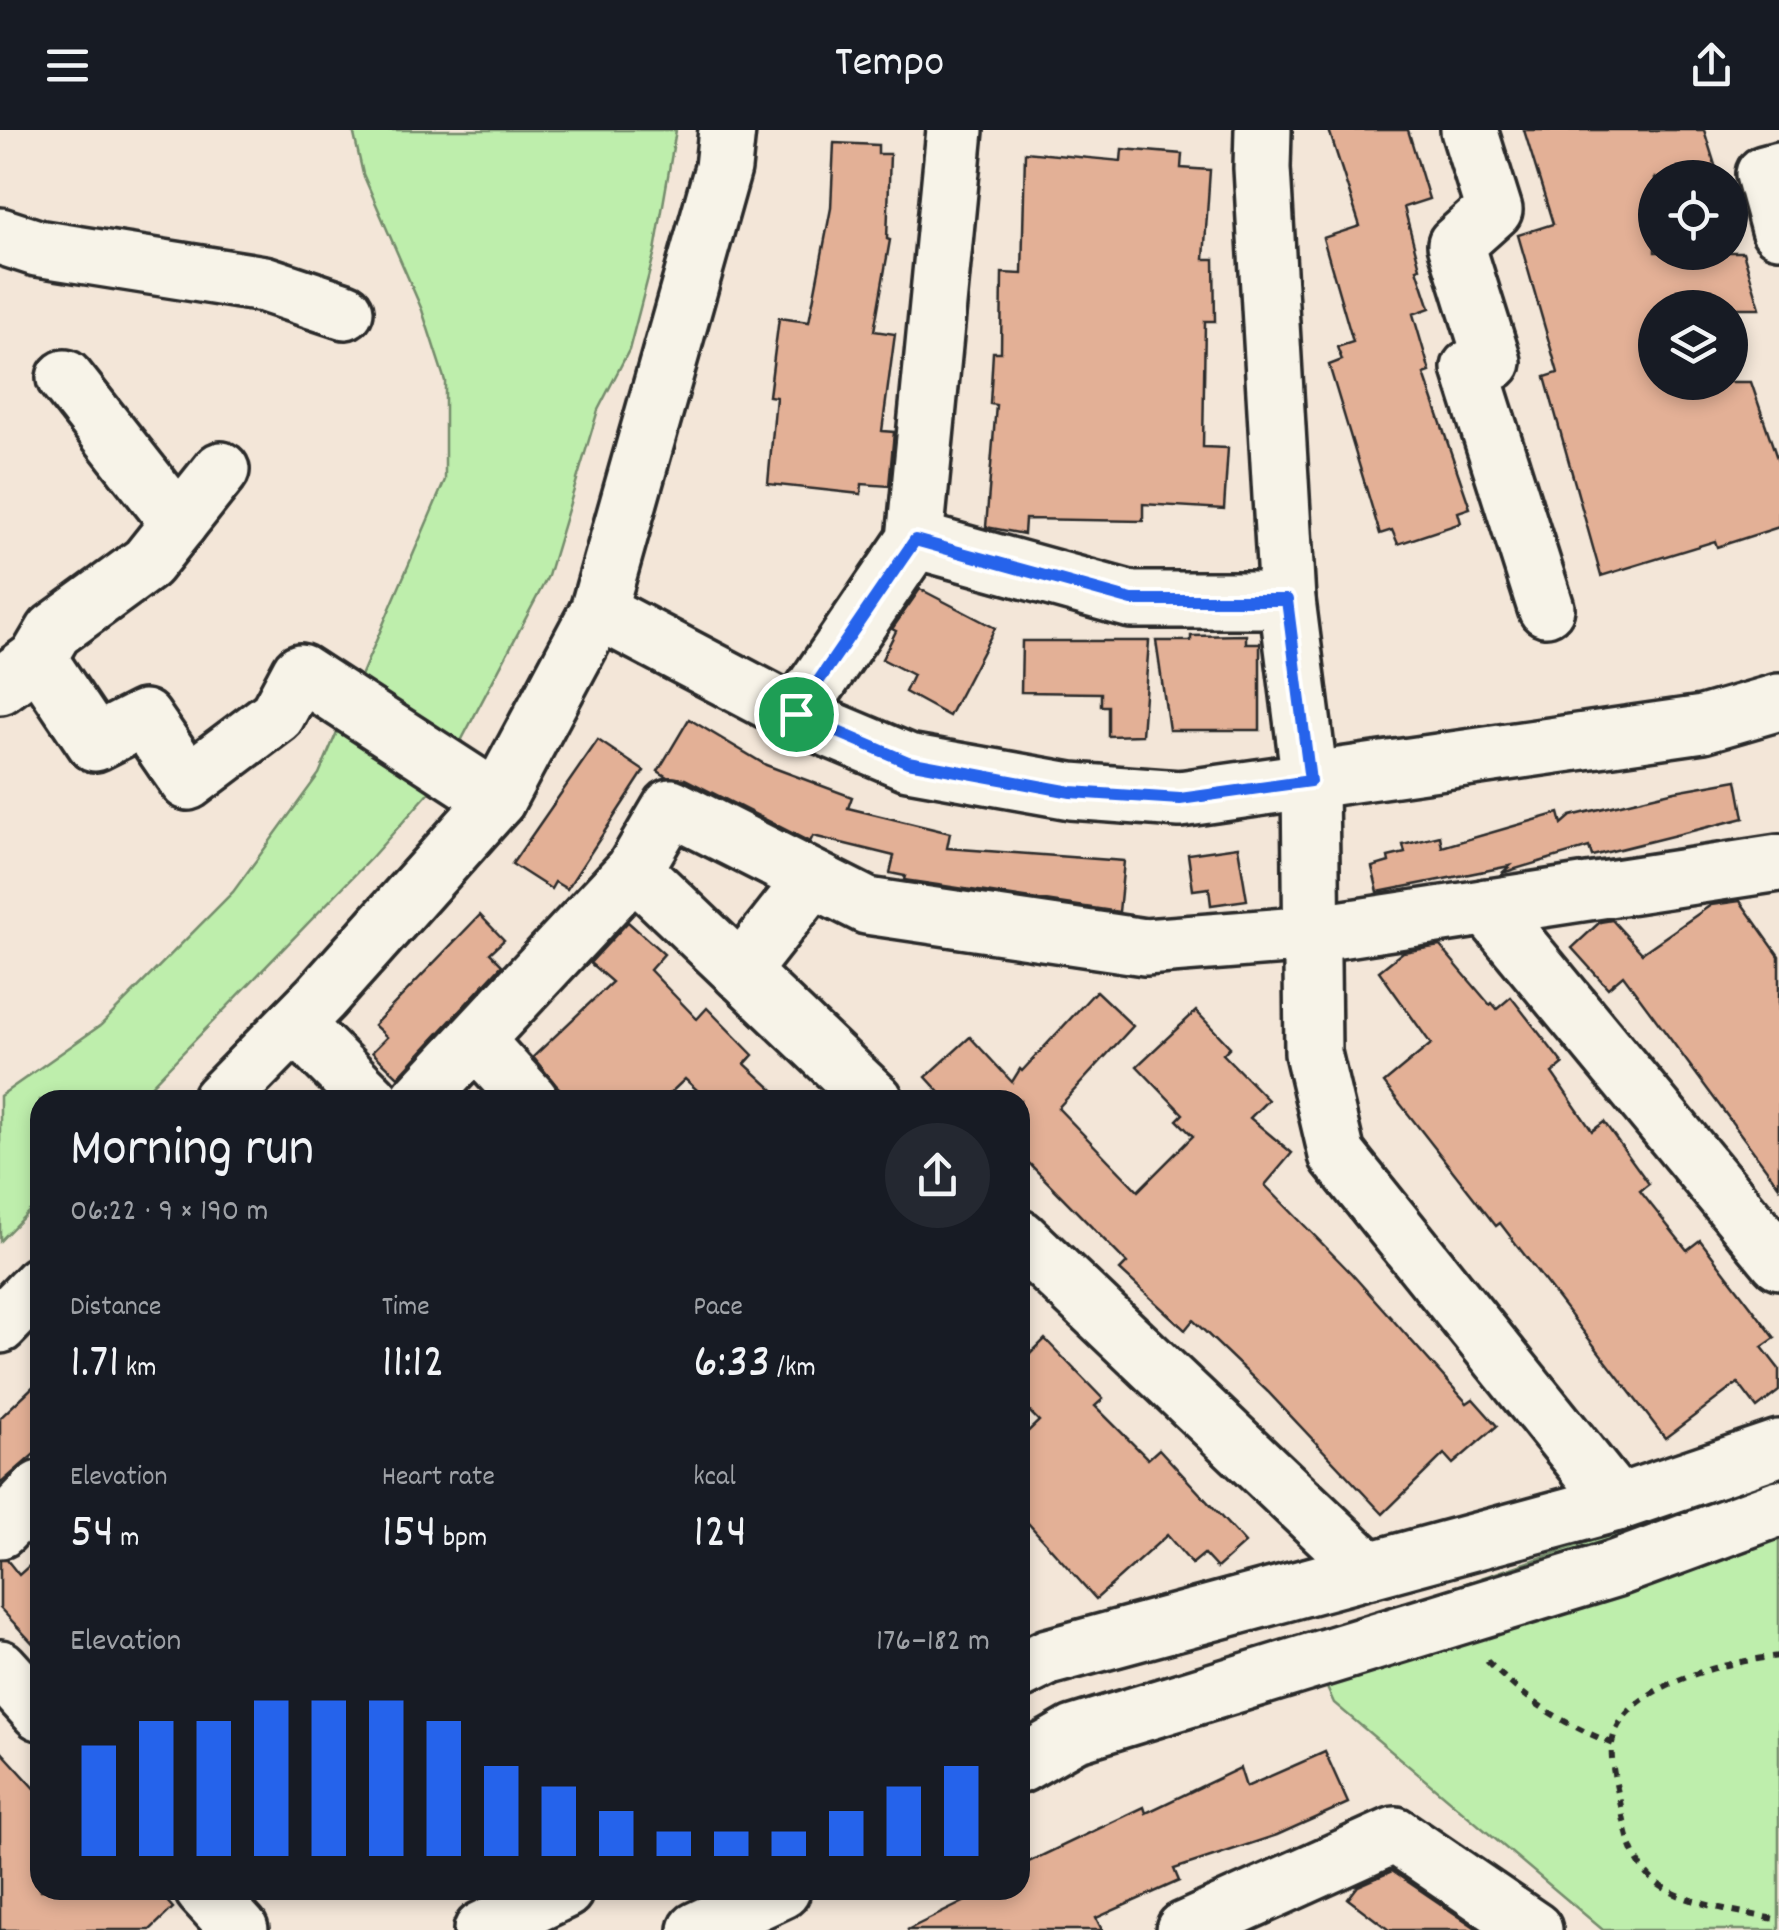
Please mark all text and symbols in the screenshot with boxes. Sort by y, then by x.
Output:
text: Tempo [835,33,944,97]
icon: menu [40,38,95,93]
icon: share [1684,38,1739,93]
map controls [1638,160,1748,400]
button: locate [1638,160,1748,270]
button: layers [1638,290,1748,400]
pin [754,672,839,757]
icon: arrive [769,687,824,742]
text: Morning run [70,1113,314,1192]
button: share [885,1123,990,1228]
text: 06:22 · 9 × 190 m [70,1190,269,1236]
text: Distance [70,1289,161,1329]
text: Time [382,1289,430,1329]
text: Pace [693,1289,743,1329]
text: 1.71 [70,1329,119,1401]
text: 11:12 [382,1329,445,1401]
text: 6:33 [693,1329,771,1401]
text: km [119,1350,157,1390]
text: /km [771,1350,816,1390]
text: Elevation [70,1459,167,1499]
text: Heart rate [382,1459,495,1499]
text: kcal [693,1459,736,1499]
text: 54 [70,1499,114,1571]
text: 154 [382,1499,437,1571]
text: 124 [693,1499,747,1571]
text: m [114,1520,140,1560]
text: bpm [437,1520,487,1560]
text: Elevation [70,1620,181,1666]
text: 176–182 m [876,1620,990,1666]

